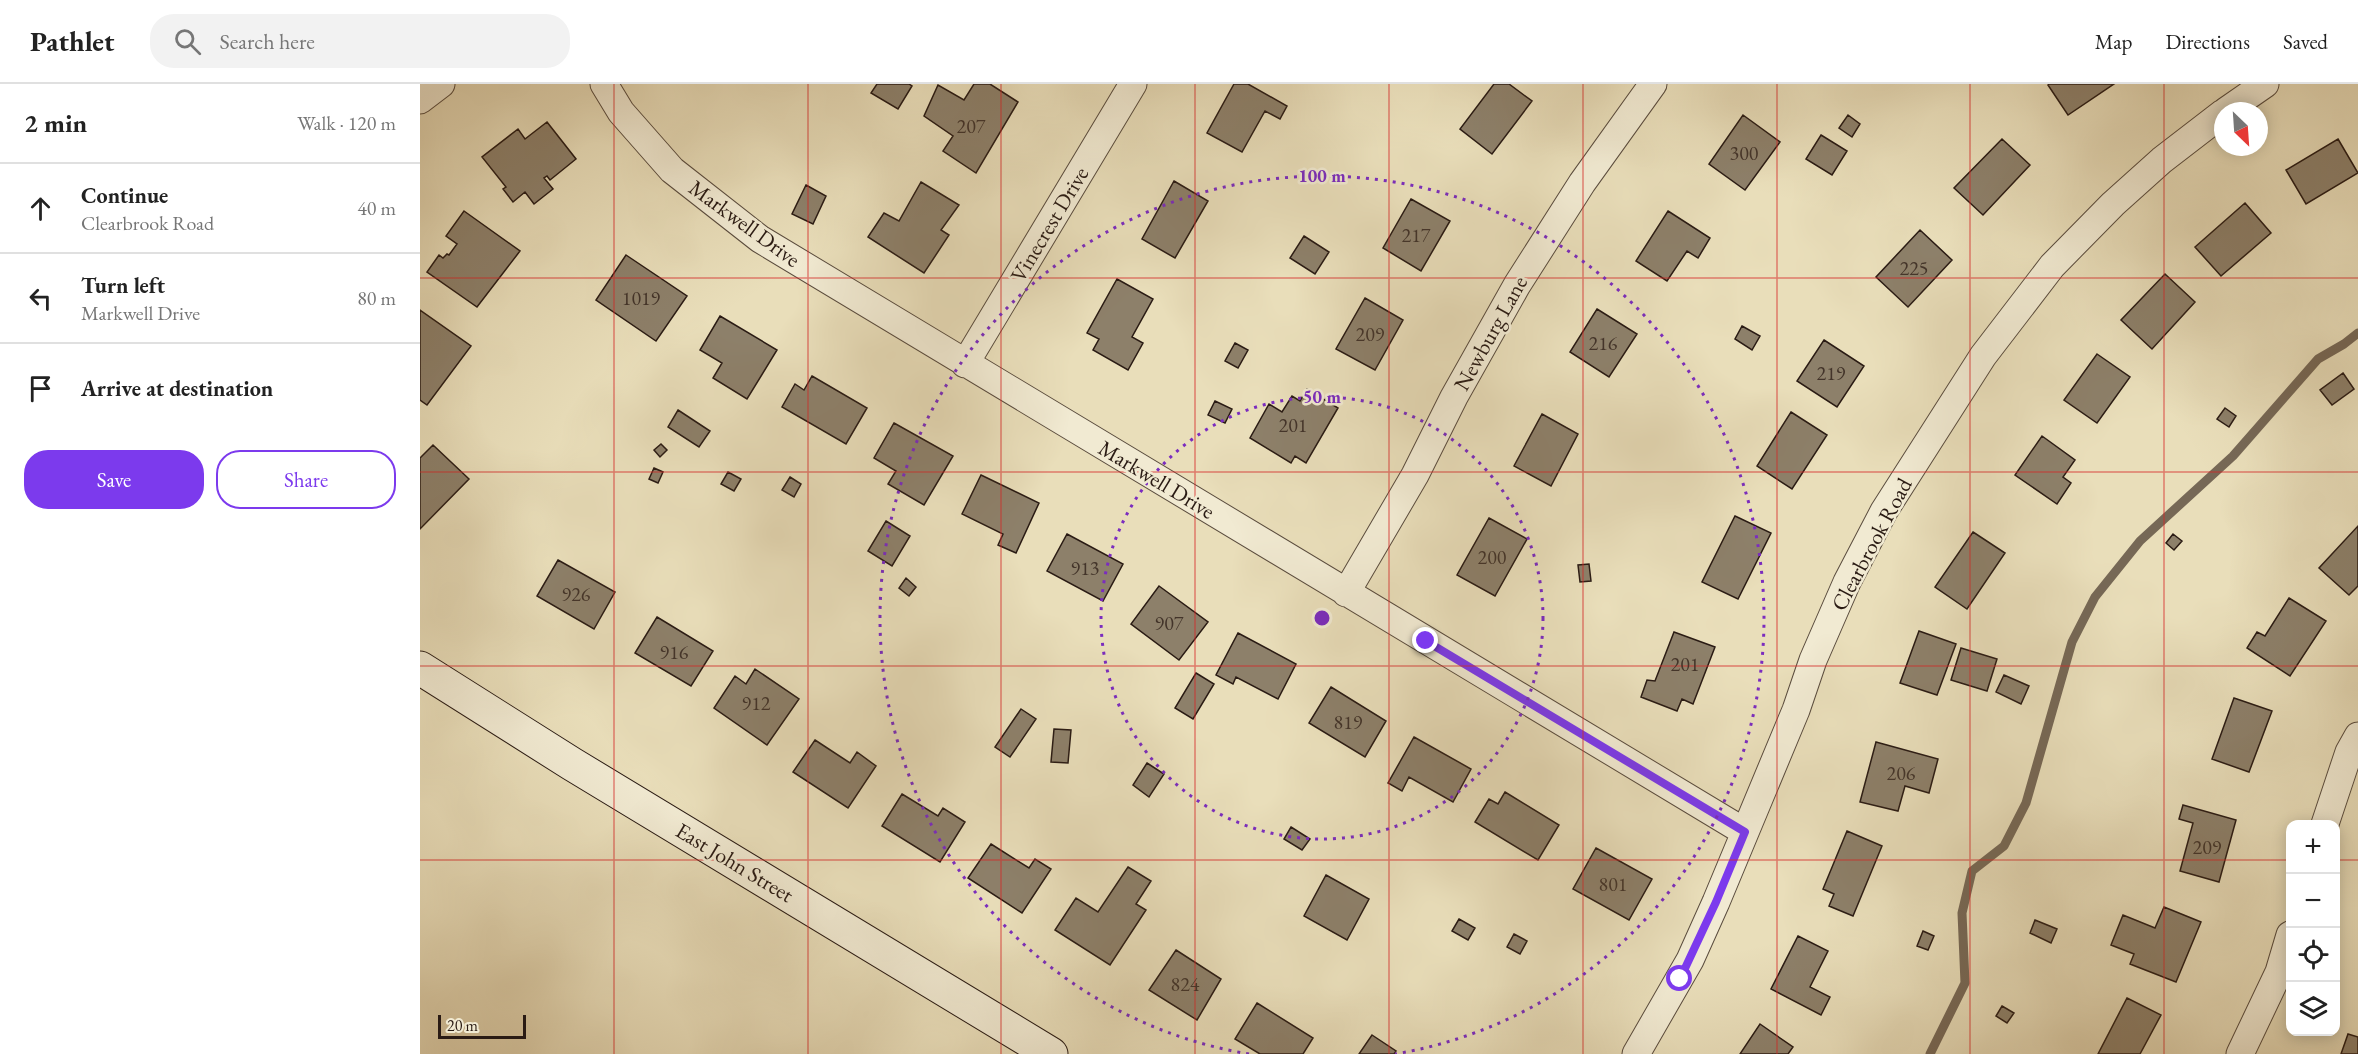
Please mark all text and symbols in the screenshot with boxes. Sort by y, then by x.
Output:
search box [150,14,570,68]
text: Pathlet [30,23,114,59]
icon: search [171,25,204,58]
text: Search here [219,27,315,56]
text: Map [2095,28,2132,55]
text: Directions [2165,28,2250,55]
text: Saved [2283,28,2328,55]
north arrow [2214,102,2268,156]
text: 2 min [24,106,87,140]
text: Walk · 120 m [297,110,396,136]
house number: 207 [957,113,986,139]
house number: 300 [1730,140,1759,166]
street label: Vinecrest Drive [1004,161,1095,287]
text: 100 m [1298,164,1346,187]
street label: Markwell Drive [683,173,807,274]
text: Continue [81,181,168,210]
icon: ahead [24,192,57,225]
text: 40 m [357,195,396,221]
text: Clearbrook Road [81,210,214,236]
house number: 217 [1402,222,1431,248]
house number: 225 [1900,255,1928,281]
street label: Newburg Lane [1447,270,1534,396]
text: Turn left [81,271,165,300]
icon: left [24,282,57,315]
text: 80 m [357,285,396,311]
house number: 1019 [622,285,661,311]
text: Markwell Drive [81,300,200,326]
house number: 209 [1356,321,1385,347]
house number: 216 [1589,330,1618,356]
house number: 219 [1817,360,1846,386]
icon: arrive [24,372,57,405]
text: Arrive at destination [81,374,273,403]
text: 50 m [1303,385,1341,408]
house number: 201 [1279,412,1307,438]
street label: Markwell Drive [1093,433,1221,526]
button: Save [24,450,204,509]
button: Share [216,450,396,509]
street label: Clearbrook Road [1824,472,1919,616]
house number: 200 [1478,544,1507,570]
house number: 913 [1071,555,1099,581]
house number: 926 [562,581,591,607]
centre of rings [1312,608,1332,628]
house number: 907 [1155,610,1184,636]
route end [1412,627,1438,653]
house number: 916 [660,639,689,665]
house number: 201 [1671,651,1699,677]
house number: 912 [742,690,771,716]
house number: 819 [1334,709,1363,735]
house number: 206 [1887,760,1916,786]
street label: East John Street [670,816,799,909]
map controls [2286,820,2340,1036]
button: + [2286,820,2340,874]
house number: 209 [2193,834,2222,860]
house number: 801 [1599,871,1627,897]
button: − [2286,874,2340,928]
button: locate [2286,928,2340,982]
route start [1666,965,1692,991]
house number: 824 [1171,971,1200,997]
button: layers [2286,982,2340,1036]
scale bar [438,1012,526,1040]
text: 20 m [447,1015,478,1036]

